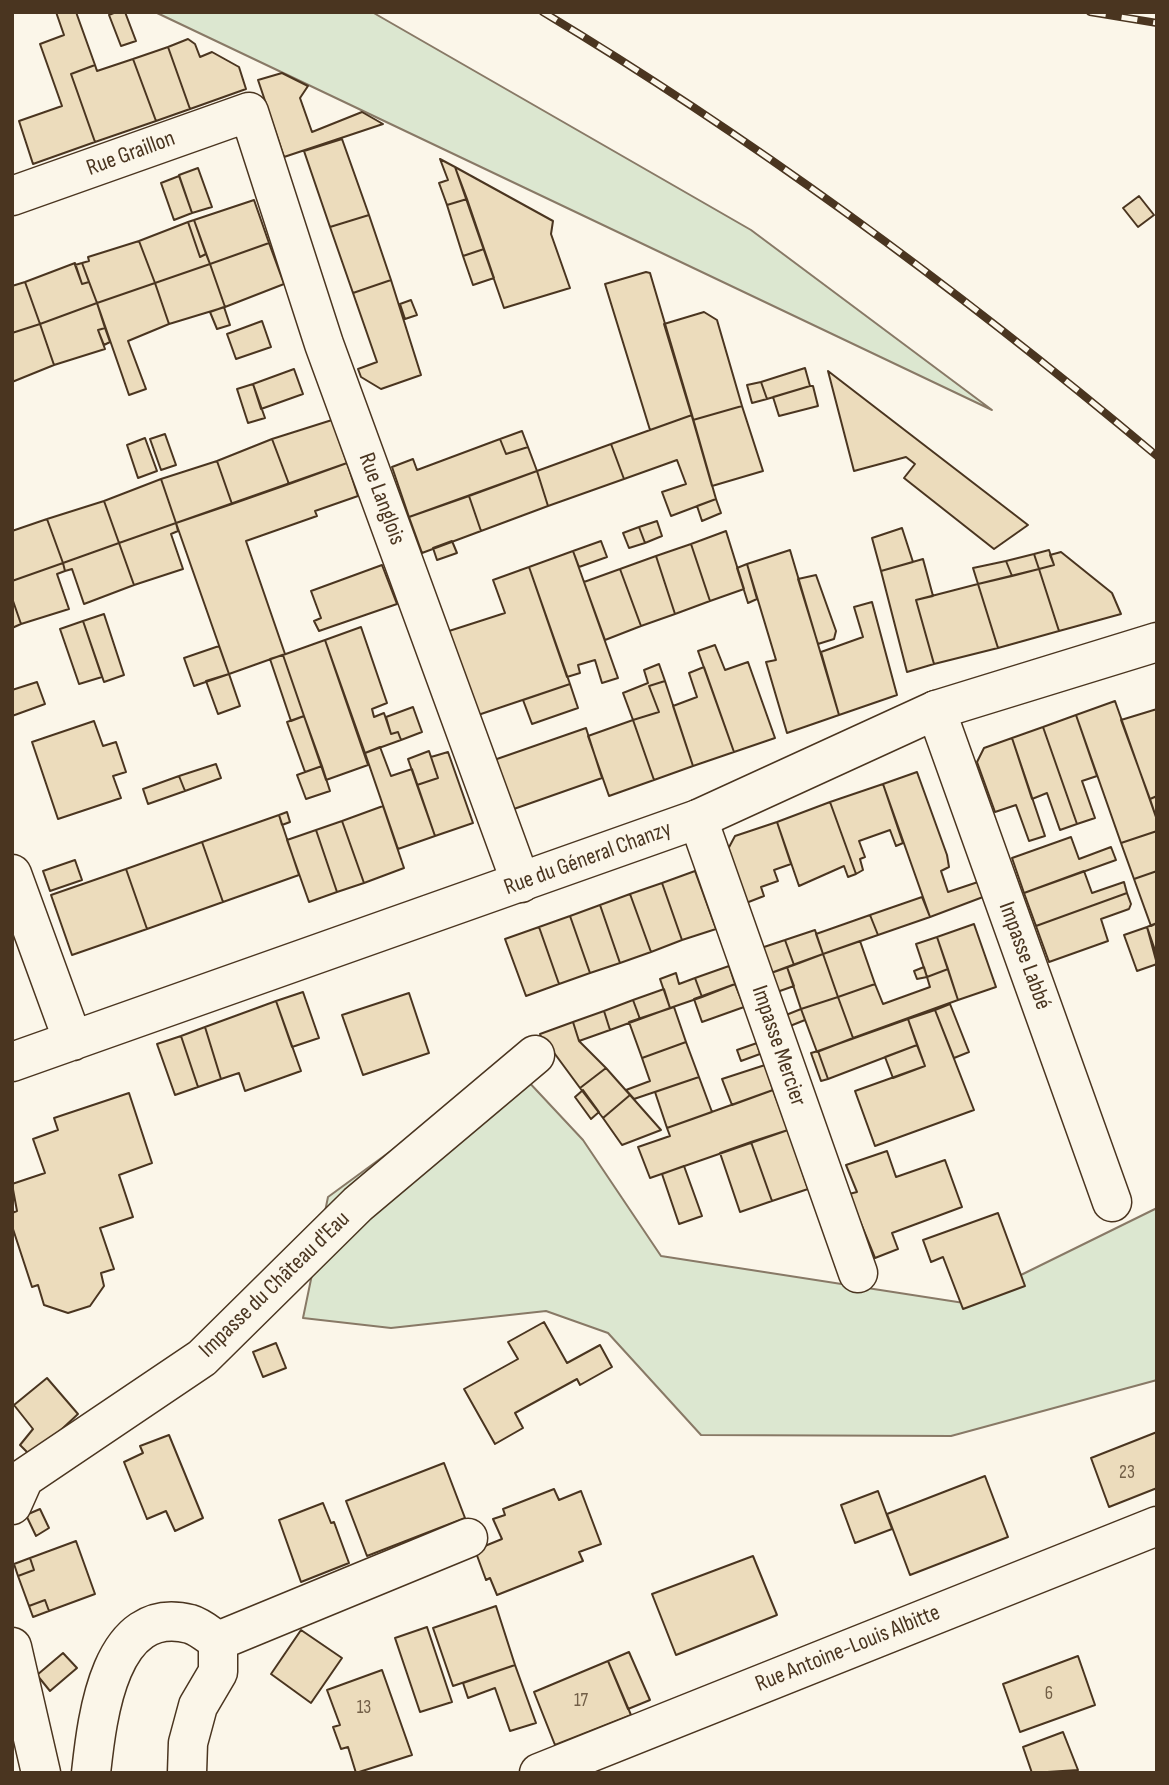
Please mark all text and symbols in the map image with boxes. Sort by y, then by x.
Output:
street label: Rue Graillon [83,125,179,183]
street label: Rue Langlois [352,449,410,549]
street label: Rue du Géneral Chanzy [501,816,675,902]
street label: Impasse Labbé [992,898,1056,1014]
street label: Impasse Mercier [745,982,811,1110]
street label: Impasse du Château d'Eau [194,1206,356,1364]
house number: 23 [1119,1462,1135,1484]
street label: Rue Antoine-Louis Albitte [752,1599,944,1699]
house number: 6 [1045,1683,1053,1705]
house number: 17 [574,1690,588,1712]
house number: 13 [357,1697,371,1719]

